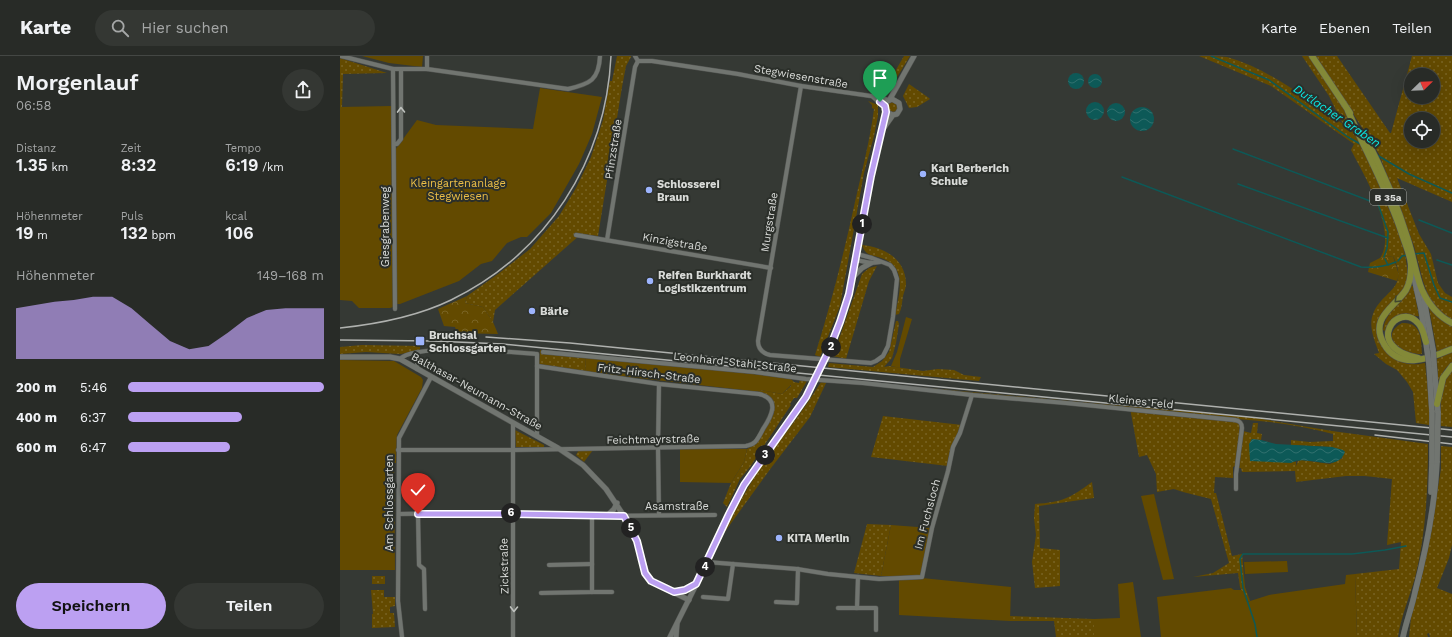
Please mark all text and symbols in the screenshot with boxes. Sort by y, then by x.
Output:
search box [95,10,375,46]
text: Karte [20,16,71,39]
icon: search [109,17,131,39]
text: Hier suchen [141,19,229,37]
text: Karte [1261,20,1297,36]
text: Ebenen [1319,20,1370,36]
text: Teilen [1392,20,1432,36]
pin [863,61,897,102]
street label: Stegwiesenstraße [753,62,849,91]
icon: arrive [869,67,891,89]
north arrow [1404,68,1440,104]
map controls [1404,68,1440,148]
button: share [282,69,324,111]
text: Morgenlauf [16,70,138,95]
water label: Dutlacher Graben [1291,82,1383,150]
text: 06:58 [16,98,51,113]
one-way arrow [397,107,405,113]
button: locate [1404,112,1440,148]
street label: Pfinzstraße [602,118,625,180]
text: Distanz [16,142,56,155]
text: Zeit [121,142,141,155]
text: Tempo [225,142,261,155]
text: 1.35 [16,155,48,175]
text: 8:32 [121,155,156,175]
text: 6:19 [225,155,258,175]
text: km [48,161,68,174]
text: /km [258,161,284,174]
place label: Karl Berberich Schule [931,162,1009,188]
marker: Karl Berberich Schule [918,169,928,179]
park label: Kleingartenanlage Stegwiesen [410,177,506,203]
place label: Schlosserei Braun [657,178,720,204]
marker: Schlosserei Braun [644,185,654,195]
street label: Giesgrabenweg [379,187,392,267]
road number: B 35a [1370,189,1406,205]
street label: Murgstraße [758,191,781,253]
text: Höhenmeter [16,210,83,223]
text: Puls [121,210,143,223]
text: kcal [225,210,247,223]
pin: 1 [852,214,872,234]
text: 1 [860,217,864,230]
text: 19 [16,223,34,243]
text: 132 [121,223,148,243]
text: 106 [225,223,254,243]
text: m [34,229,48,242]
text: bpm [148,229,176,242]
street label: Kinzigstraße [641,230,708,255]
text: Höhenmeter [16,268,95,283]
text: 149–168 m [257,268,324,283]
place label: Reifen Burkhardt Logistikzentrum [658,269,752,295]
marker: Reifen Burkhardt Logistikzentrum [645,276,655,286]
one-way arrow [1394,295,1402,303]
place label: Bärle [540,305,569,318]
marker: Bärle [527,306,537,316]
place label: Bruchsal Schlossgarten [429,329,506,355]
marker: Bruchsal Schlossgarten [414,335,426,347]
pin: 2 [821,337,841,357]
text: 2 [828,340,834,353]
street label: Balthasar-Neumann-Straße [409,350,544,433]
street label: Leonhard-Stahl-Straße [673,350,797,375]
street label: Fritz-Hirsch-Straße [597,361,701,386]
text: 200 m [16,380,56,395]
text: 5:46 [80,380,107,395]
street label: Kleines Feld [1108,392,1174,411]
text: 400 m [16,410,57,425]
text: 6:37 [80,410,106,425]
street label: Feichtmayrstraße [606,432,700,447]
text: 600 m [16,440,57,455]
text: 6:47 [80,440,106,455]
pin: 3 [755,445,775,465]
text: 3 [762,448,768,461]
street label: Am Schlossgarten [383,454,396,552]
pin [401,473,435,514]
street label: Im Fuchsloch [912,478,943,551]
icon: check [407,479,429,501]
street label: Asamstraße [645,500,709,513]
pin: 6 [501,503,521,523]
text: 6 [508,506,514,519]
pin: 5 [621,518,641,538]
text: 5 [628,521,634,534]
place label: KITA Merlin [787,532,850,545]
marker: KITA Merlin [774,533,784,543]
street label: Zickstraße [498,538,511,594]
pin: 4 [695,557,715,577]
text: 4 [701,560,709,573]
button: Speichern [16,583,166,629]
button: Teilen [174,583,324,629]
one-way arrow [510,606,518,612]

